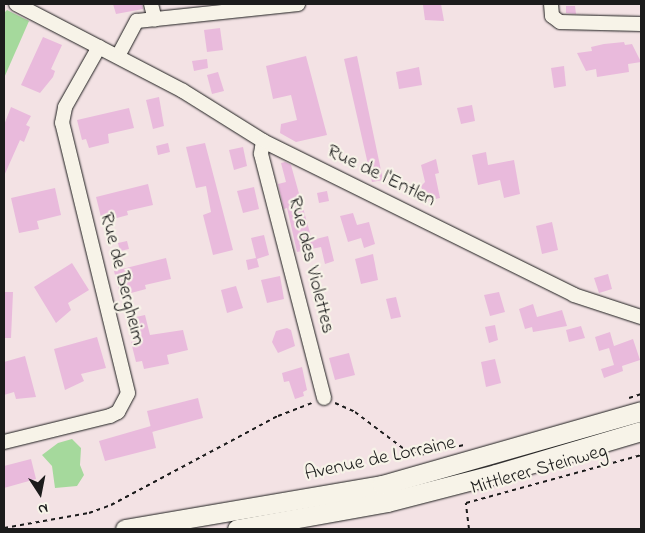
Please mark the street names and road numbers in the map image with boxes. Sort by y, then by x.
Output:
street label: Rue de l'Entlen [323,139,439,213]
street label: Rue des Violettes [282,194,340,336]
street label: Rue de Bergheim [94,210,150,348]
street label: Avenue de Lorraine [302,431,458,487]
street label: Mittlerer Steinweg [468,439,610,501]

